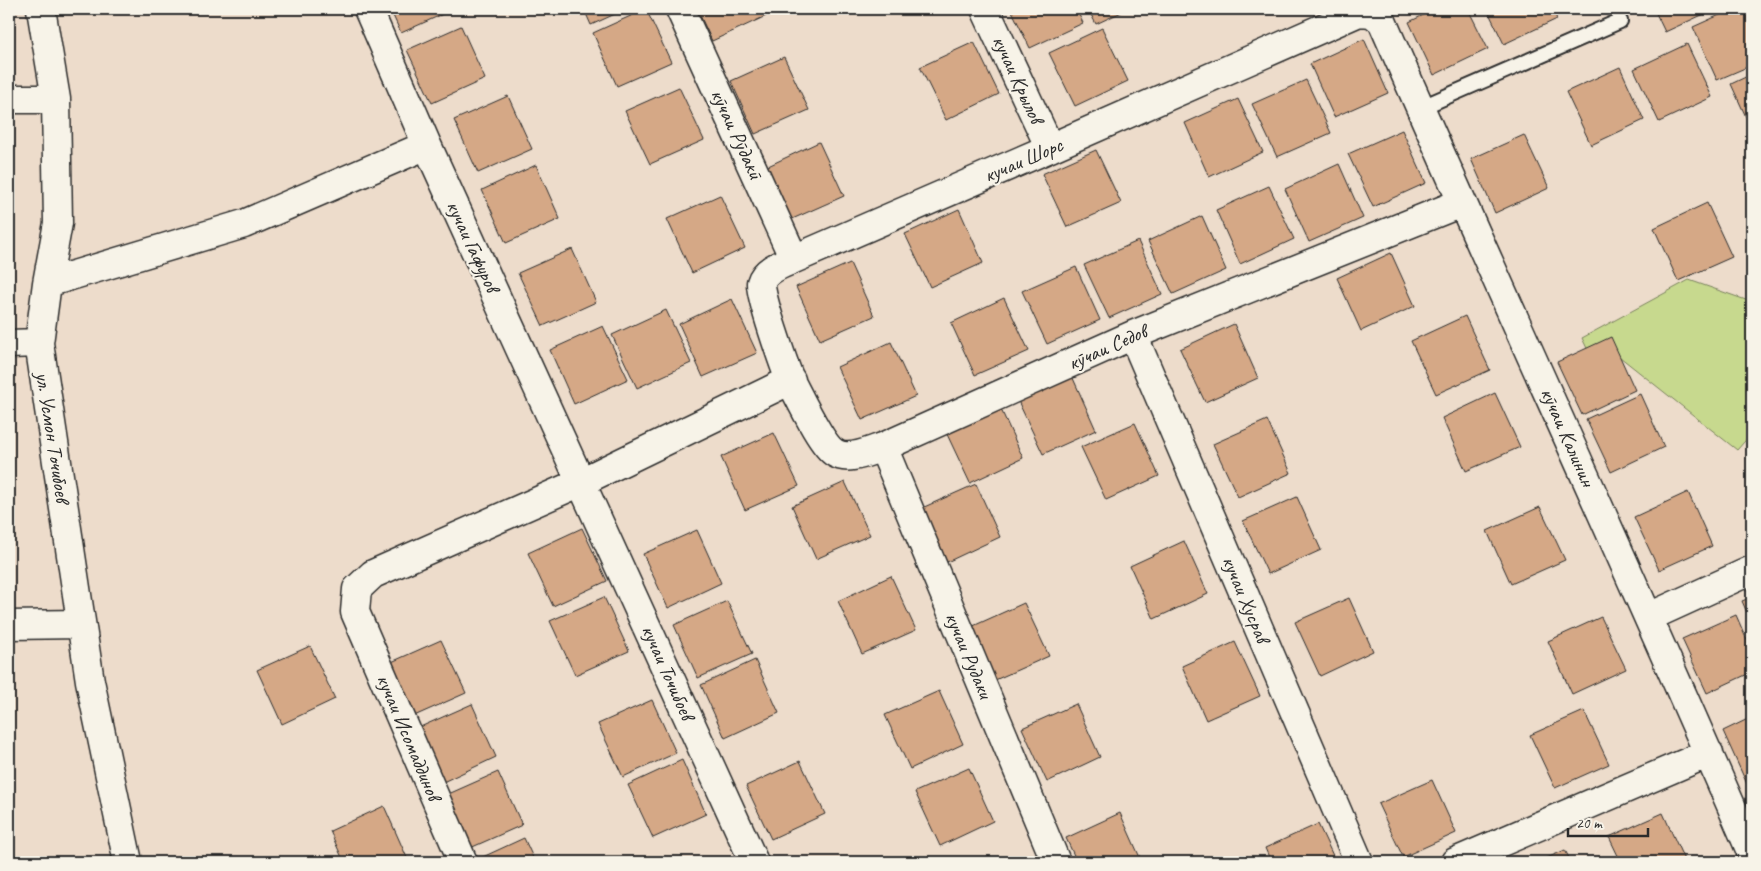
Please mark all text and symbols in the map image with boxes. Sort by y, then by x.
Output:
street label: кучаи Крылов [986,31,1051,131]
street label: кӯчаи Рӯдакӣ [705,85,770,184]
street label: кучаи Шорс [980,131,1068,188]
street label: кучаи Гафуров [441,196,507,299]
street label: кӯчаи Седов [1064,316,1155,376]
street label: ул. Усмон Точибоев [30,368,77,509]
street label: кӯчаи Калинин [1535,383,1602,492]
street label: кучаи Хусрав [1216,552,1277,650]
street label: кучаи Рудаки [939,608,1000,704]
street label: кучаи Точибоев [636,621,702,727]
street label: кучаи Исомаддинов [371,670,449,808]
scale bar [1568,806,1648,838]
text: 20 m [1576,814,1603,833]

